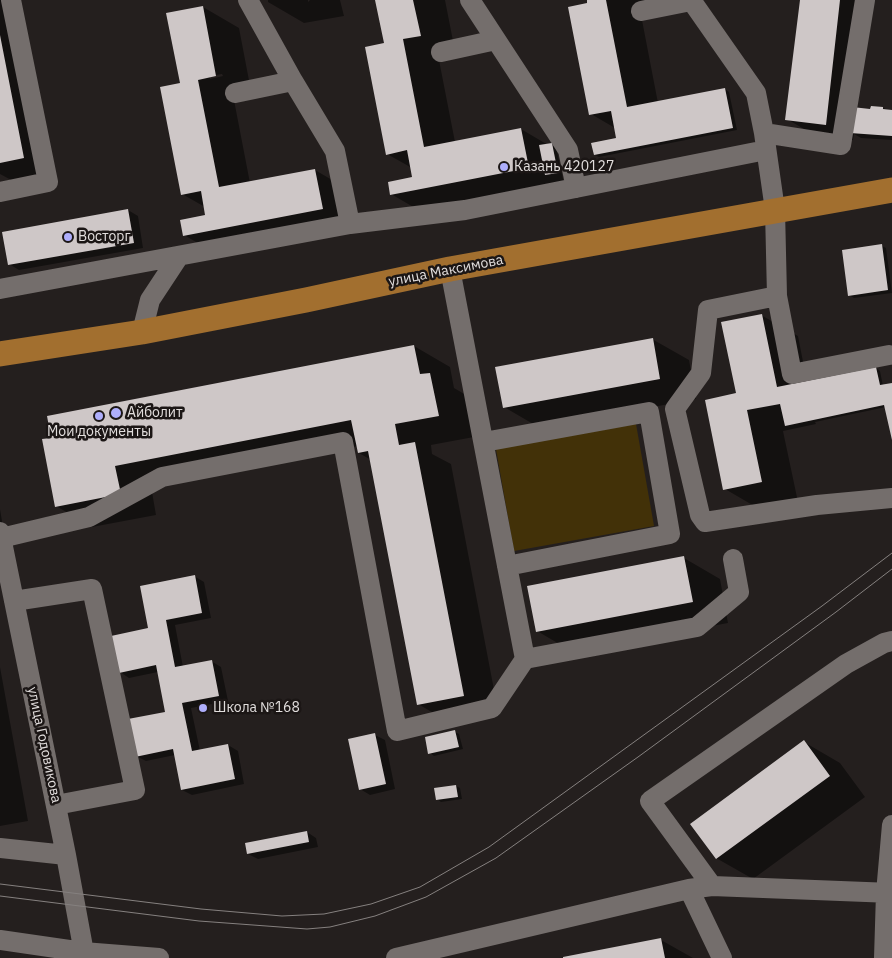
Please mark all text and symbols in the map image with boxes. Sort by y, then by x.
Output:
place label: Казань 420127 [514,159,614,175]
marker: Казань 420127 [498,161,510,173]
place label: Восторг [78,229,131,245]
marker: Восторг [62,231,74,243]
street label: улица Максимова [387,252,505,290]
place label: Айболит [127,405,183,421]
marker: Айболит [109,406,123,420]
marker: Мои документы [93,410,105,422]
place label: Мои документы [47,424,151,440]
street label: улица Годовикова [23,685,65,805]
place label: Школа №168 [213,700,300,716]
marker: Школа №168 [197,702,209,714]

